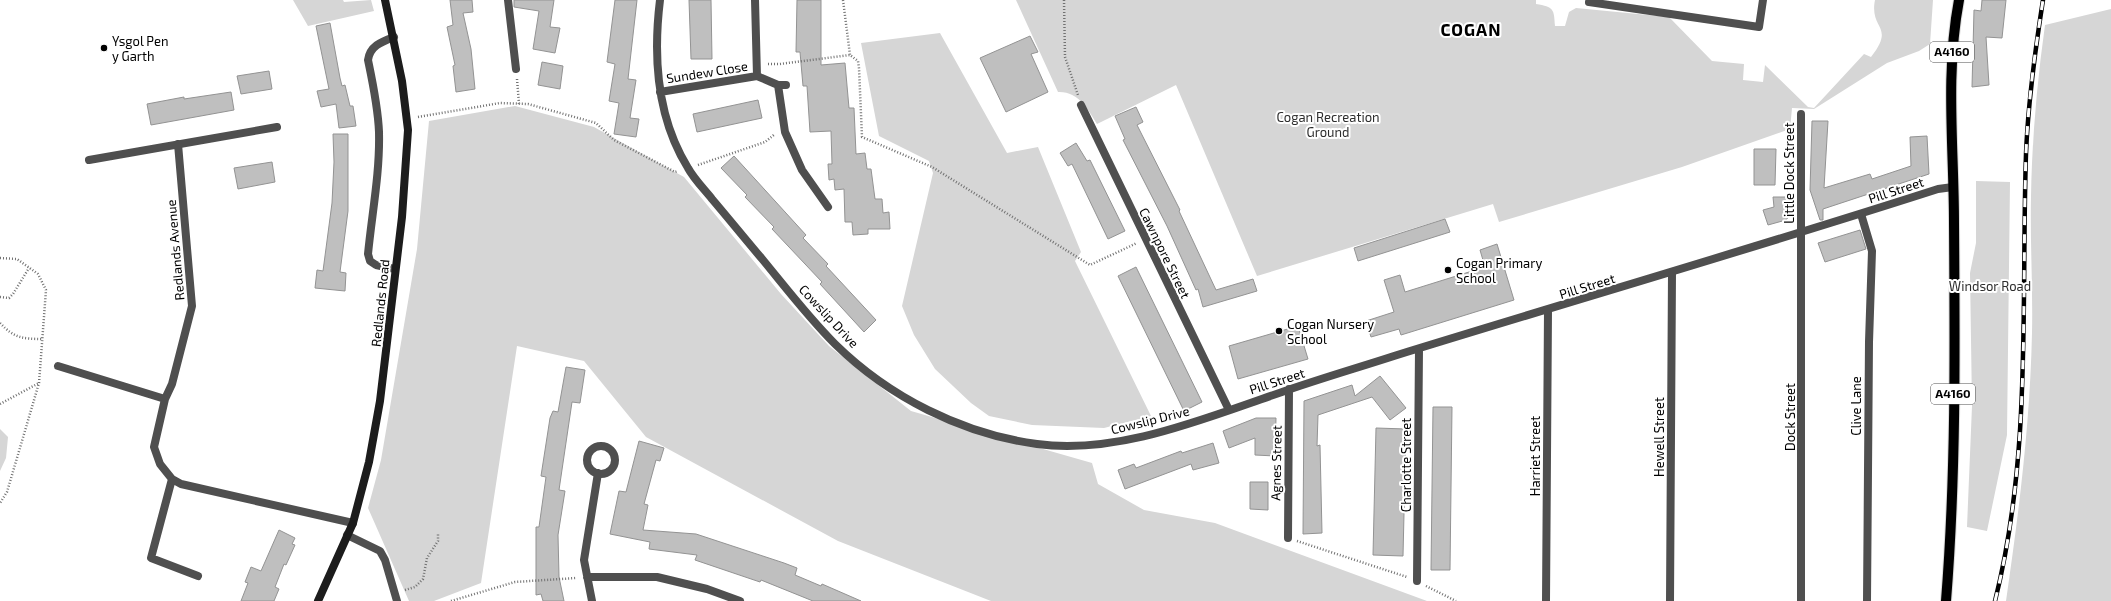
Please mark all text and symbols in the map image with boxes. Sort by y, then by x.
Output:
district label: COGAN [1441,19,1501,39]
place label: Ysgol Pen y Garth [112,33,168,64]
road number: A4160 [1930,42,1974,62]
marker: Ysgol Pen y Garth [99,43,109,53]
street label: Sundew Close [665,58,749,86]
park label: Cogan Recreation Ground [1276,109,1380,140]
street label: Little Dock Street [1781,122,1797,224]
street label: Pill Street [1866,174,1926,206]
street label: Redlands Avenue [163,199,187,301]
street label: Cawnpore Street [1136,205,1194,301]
place label: Cogan Primary School [1456,255,1542,286]
street label: Redlands Road [367,258,393,348]
marker: Cogan Primary School [1443,265,1453,275]
street label: Pill Street [1557,270,1617,302]
park label: Windsor Road [1949,278,2031,294]
street label: Cowslip Drive [796,281,862,351]
place label: Cogan Nursery School [1287,316,1374,347]
marker: Cogan Nursery School [1274,326,1284,336]
street label: Pill Street [1247,365,1307,397]
street label: Clive Lane [1848,376,1864,436]
street label: Dock Street [1782,383,1798,451]
road number: A4160 [1931,384,1975,404]
street label: Hewell Street [1651,397,1667,477]
street label: Cowslip Drive [1109,403,1191,437]
street label: Harriet Street [1527,416,1543,496]
street label: Charlotte Street [1398,418,1414,512]
street label: Agnes Street [1267,425,1285,501]

